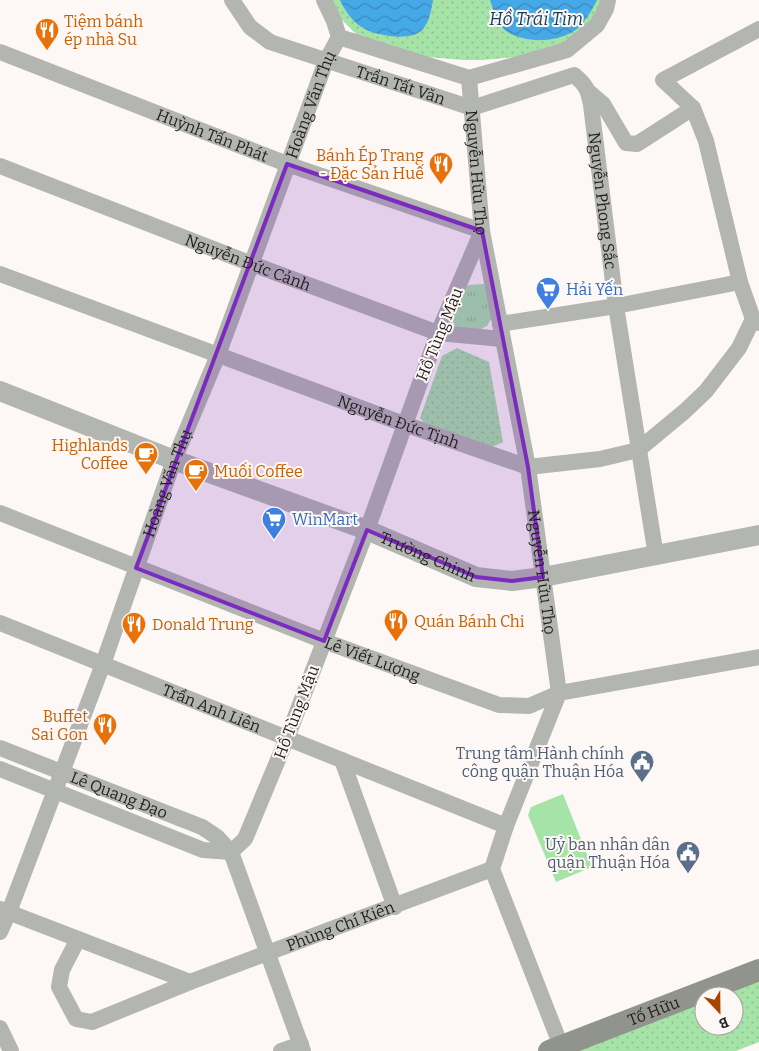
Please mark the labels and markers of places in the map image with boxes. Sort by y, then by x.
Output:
place label: Tiệm bánh ép nhà Su [64,12,143,49]
restaurant icon: Tiệm bánh ép nhà Su [34,17,60,51]
place label: Bánh Ép Trang - Đặc Sản Huế [316,145,424,183]
restaurant icon: Bánh Ép Trang - Đặc Sản Huế [428,151,454,185]
supermarket icon: Hải Yến [535,276,561,310]
place label: Hải Yến [566,279,623,299]
place label: Highlands Coffee [51,436,128,473]
cafe icon: Highlands Coffee [133,441,159,475]
cafe icon: Muối Coffee [183,458,209,492]
place label: Muối Coffee [214,461,303,481]
supermarket icon: WinMart [261,506,287,540]
place label: WinMart [292,510,358,529]
restaurant icon: Quán Bánh Chi [383,608,409,642]
restaurant icon: Donald Trung [121,611,147,645]
place label: Quán Bánh Chi [414,612,525,631]
place label: Donald Trung [152,615,254,634]
place label: Buffet Sai Gon [31,707,88,744]
restaurant icon: Buffet Sai Gon [92,712,118,746]
place label: Trung tâm Hành chính công quận Thuận Hóa [456,744,624,781]
public building icon: Trung tâm Hành chính công quận Thuận Hóa [629,749,655,783]
place label: Uỷ ban nhân dân quận Thuận Hóa [545,835,670,872]
public building icon: Uỷ ban nhân dân quận Thuận Hóa [675,840,701,874]

